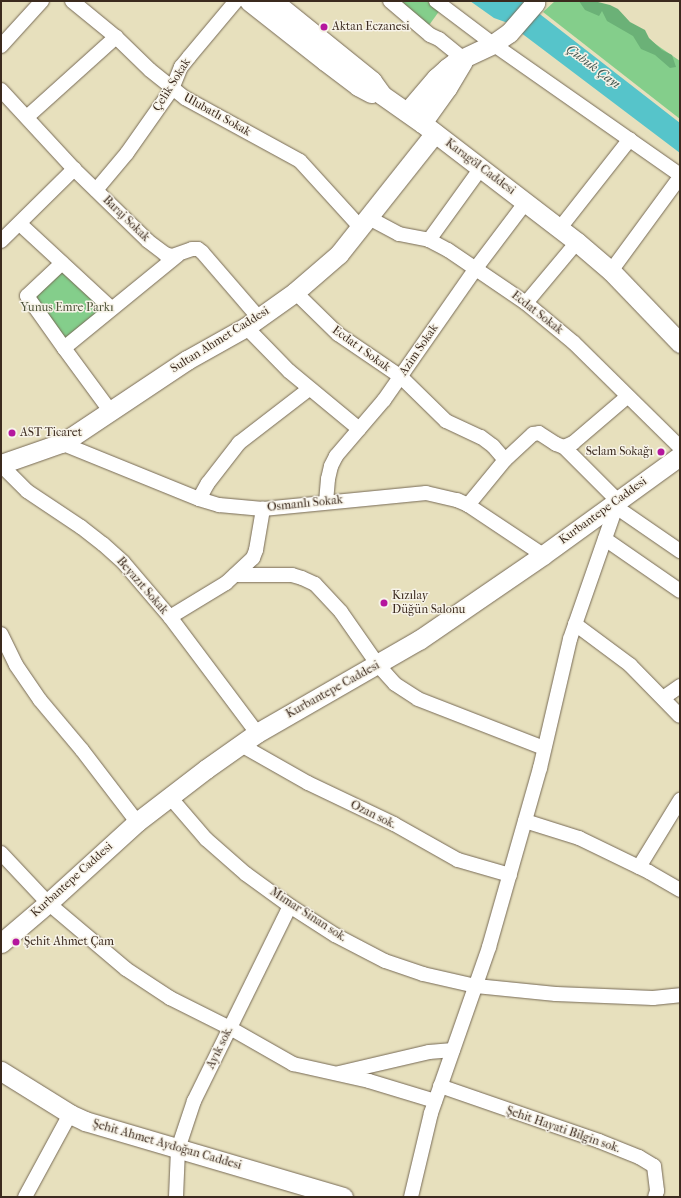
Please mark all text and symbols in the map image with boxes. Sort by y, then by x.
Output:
place label: Aktan Eczanesi [332,20,410,34]
marker: Aktan Eczanesi [319,22,329,32]
water label: Çubuk Çayı [563,42,623,92]
street label: Çelik Sokak [150,56,194,114]
street label: Ulubatlı Sokak [181,91,253,139]
street label: Karagöl Caddesi [442,136,518,198]
street label: Baraj Sokak [100,193,152,245]
street label: Ecdat Sokak [508,288,566,338]
park label: Yunus Emre Parkı [20,301,114,315]
street label: Sultan Ahmet Caddesi [168,304,272,376]
street label: Azim Sokak [396,321,442,379]
street label: Ecdat 1 Sokak [329,323,393,375]
place label: AST Ticaret [20,426,82,440]
marker: AST Ticaret [7,428,17,438]
place label: Selam Sokağı [586,445,653,459]
marker: Selam Sokağı [656,447,666,457]
street label: Kurbantepe Caddesi [556,474,650,548]
street label: Osmanlı Sokak [266,493,344,515]
street label: Beyazıt Sokak [113,554,171,618]
place label: Kızılay Düğün Salonu [392,589,465,617]
marker: Kızılay Düğün Salonu [379,598,389,608]
street label: Kurbantepe Caddesi [284,658,382,722]
street label: Ozan sok. [348,798,398,832]
street label: Kurbantepe Caddesi [28,840,116,920]
street label: Mimar Sinan sok. [267,885,349,945]
place label: Şehit Ahmet Çam [24,935,114,949]
marker: Şehit Ahmet Çam [11,937,21,947]
street label: Ayık sok. [204,1025,236,1071]
street label: Şehit Hayati Bilgin sok. [504,1104,622,1156]
street label: Şehit Ahmet Aydoğan Caddesi [91,1117,243,1173]

